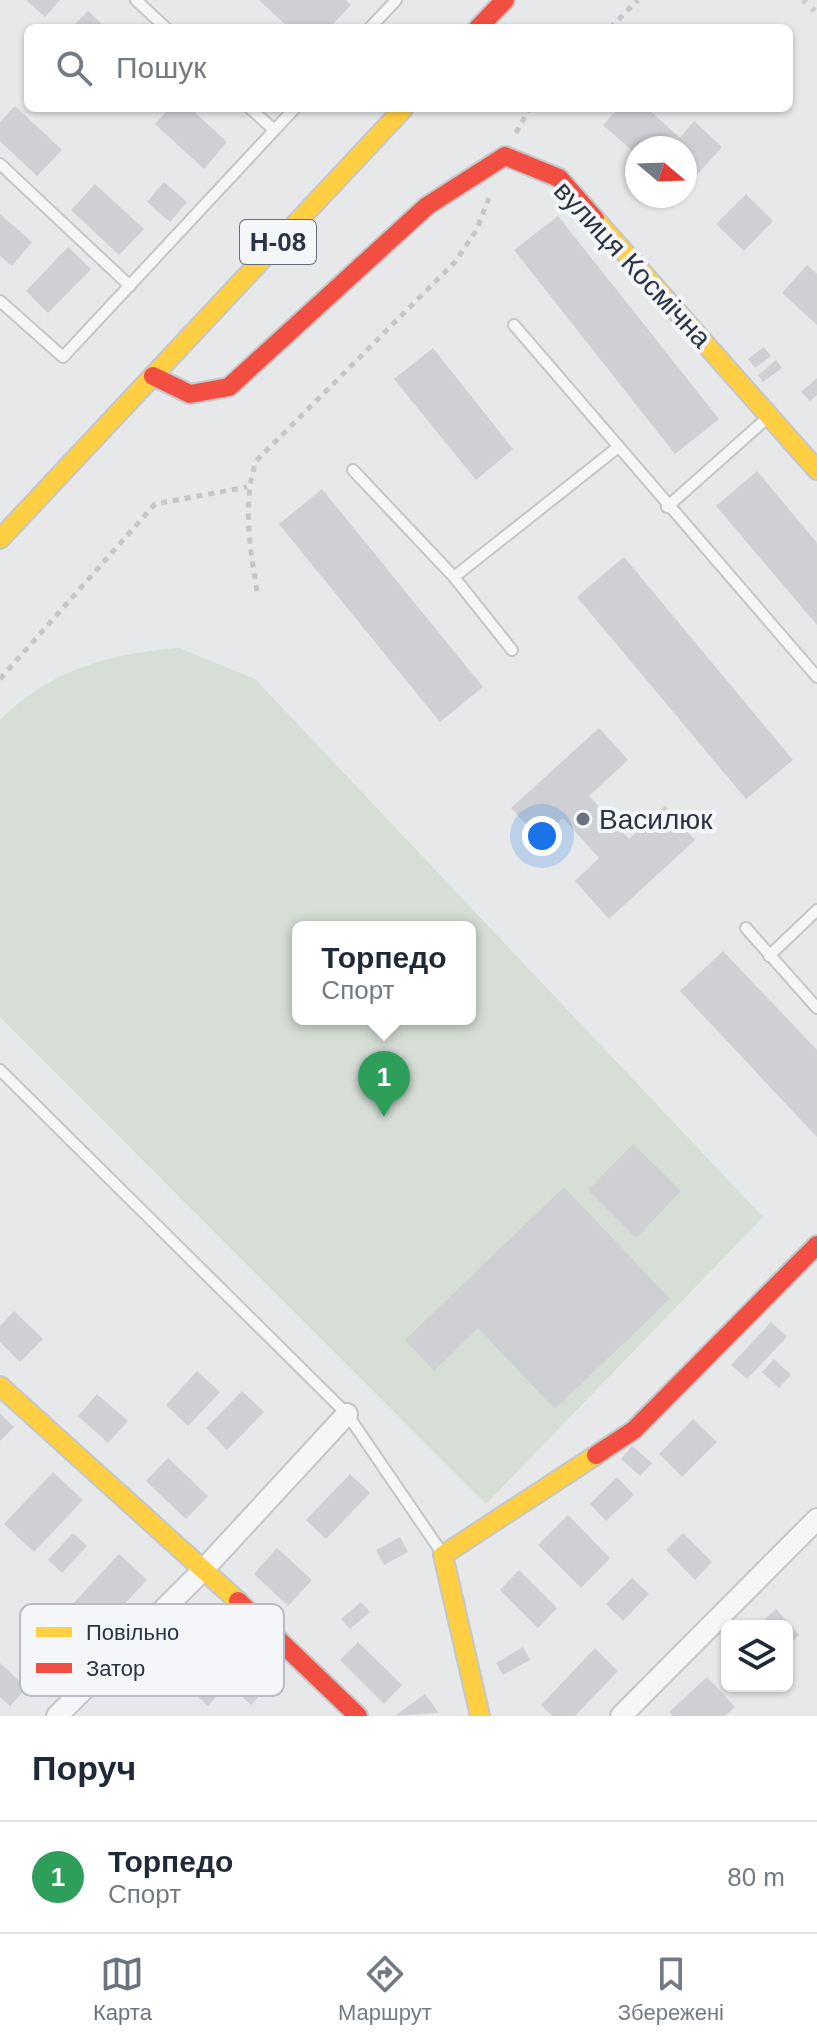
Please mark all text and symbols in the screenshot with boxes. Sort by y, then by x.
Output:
search box [24,24,793,112]
icon: search [52,46,96,90]
text: Пошук [116,51,206,84]
north arrow [625,136,697,208]
street label: вулиця Космічна [548,175,718,354]
road number: Н-08 [240,220,316,264]
place label: Василюк [599,804,713,835]
marker: Василюк [574,810,592,828]
your location [522,816,562,856]
popup [292,921,476,1025]
text: Торпедо [321,941,447,974]
text: Спорт [321,975,394,1005]
pin: 1 [358,1051,410,1117]
legend [20,1604,284,1696]
text: Повільно [86,1620,179,1645]
map controls [721,1620,793,1692]
button: layers [721,1620,793,1692]
text: Затор [86,1656,145,1681]
text: Поруч [32,1749,136,1787]
text: Торпедо [108,1845,233,1878]
text: 1 [51,1862,65,1892]
text: 80 m [727,1862,785,1892]
text: Спорт [108,1879,181,1909]
tab: Карта [93,1952,152,2026]
tab: Маршрут [338,1952,432,2026]
tab: Збережені [618,1952,724,2026]

